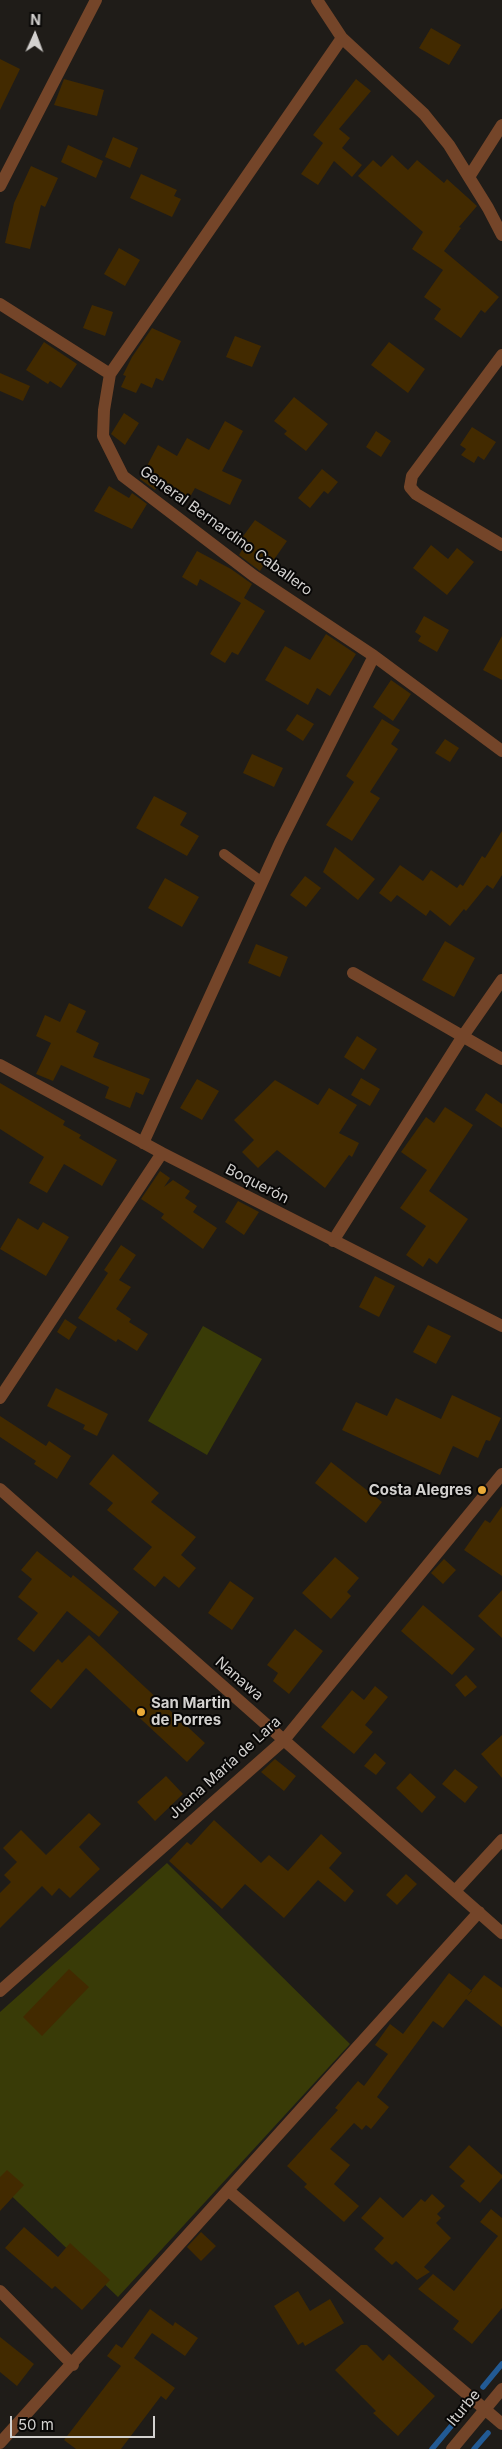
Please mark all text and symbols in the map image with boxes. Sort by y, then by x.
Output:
north arrow [10,10,60,60]
text: N [30,11,41,28]
street label: General Bernardino Caballero [136,462,316,600]
street label: Boquerón [222,1160,292,1208]
place label: Costa Alegres [369,1481,472,1499]
marker: Costa Alegres [476,1484,488,1496]
street label: Nanawa [211,1653,267,1705]
place label: San Martin de Porres [151,1694,230,1729]
marker: San Martin de Porres [135,1706,147,1718]
street label: Juana María de Lara [165,1713,285,1823]
street label: Iturbe [444,2386,484,2430]
scale bar [12,2406,158,2438]
text: 50 m [18,2415,54,2434]

